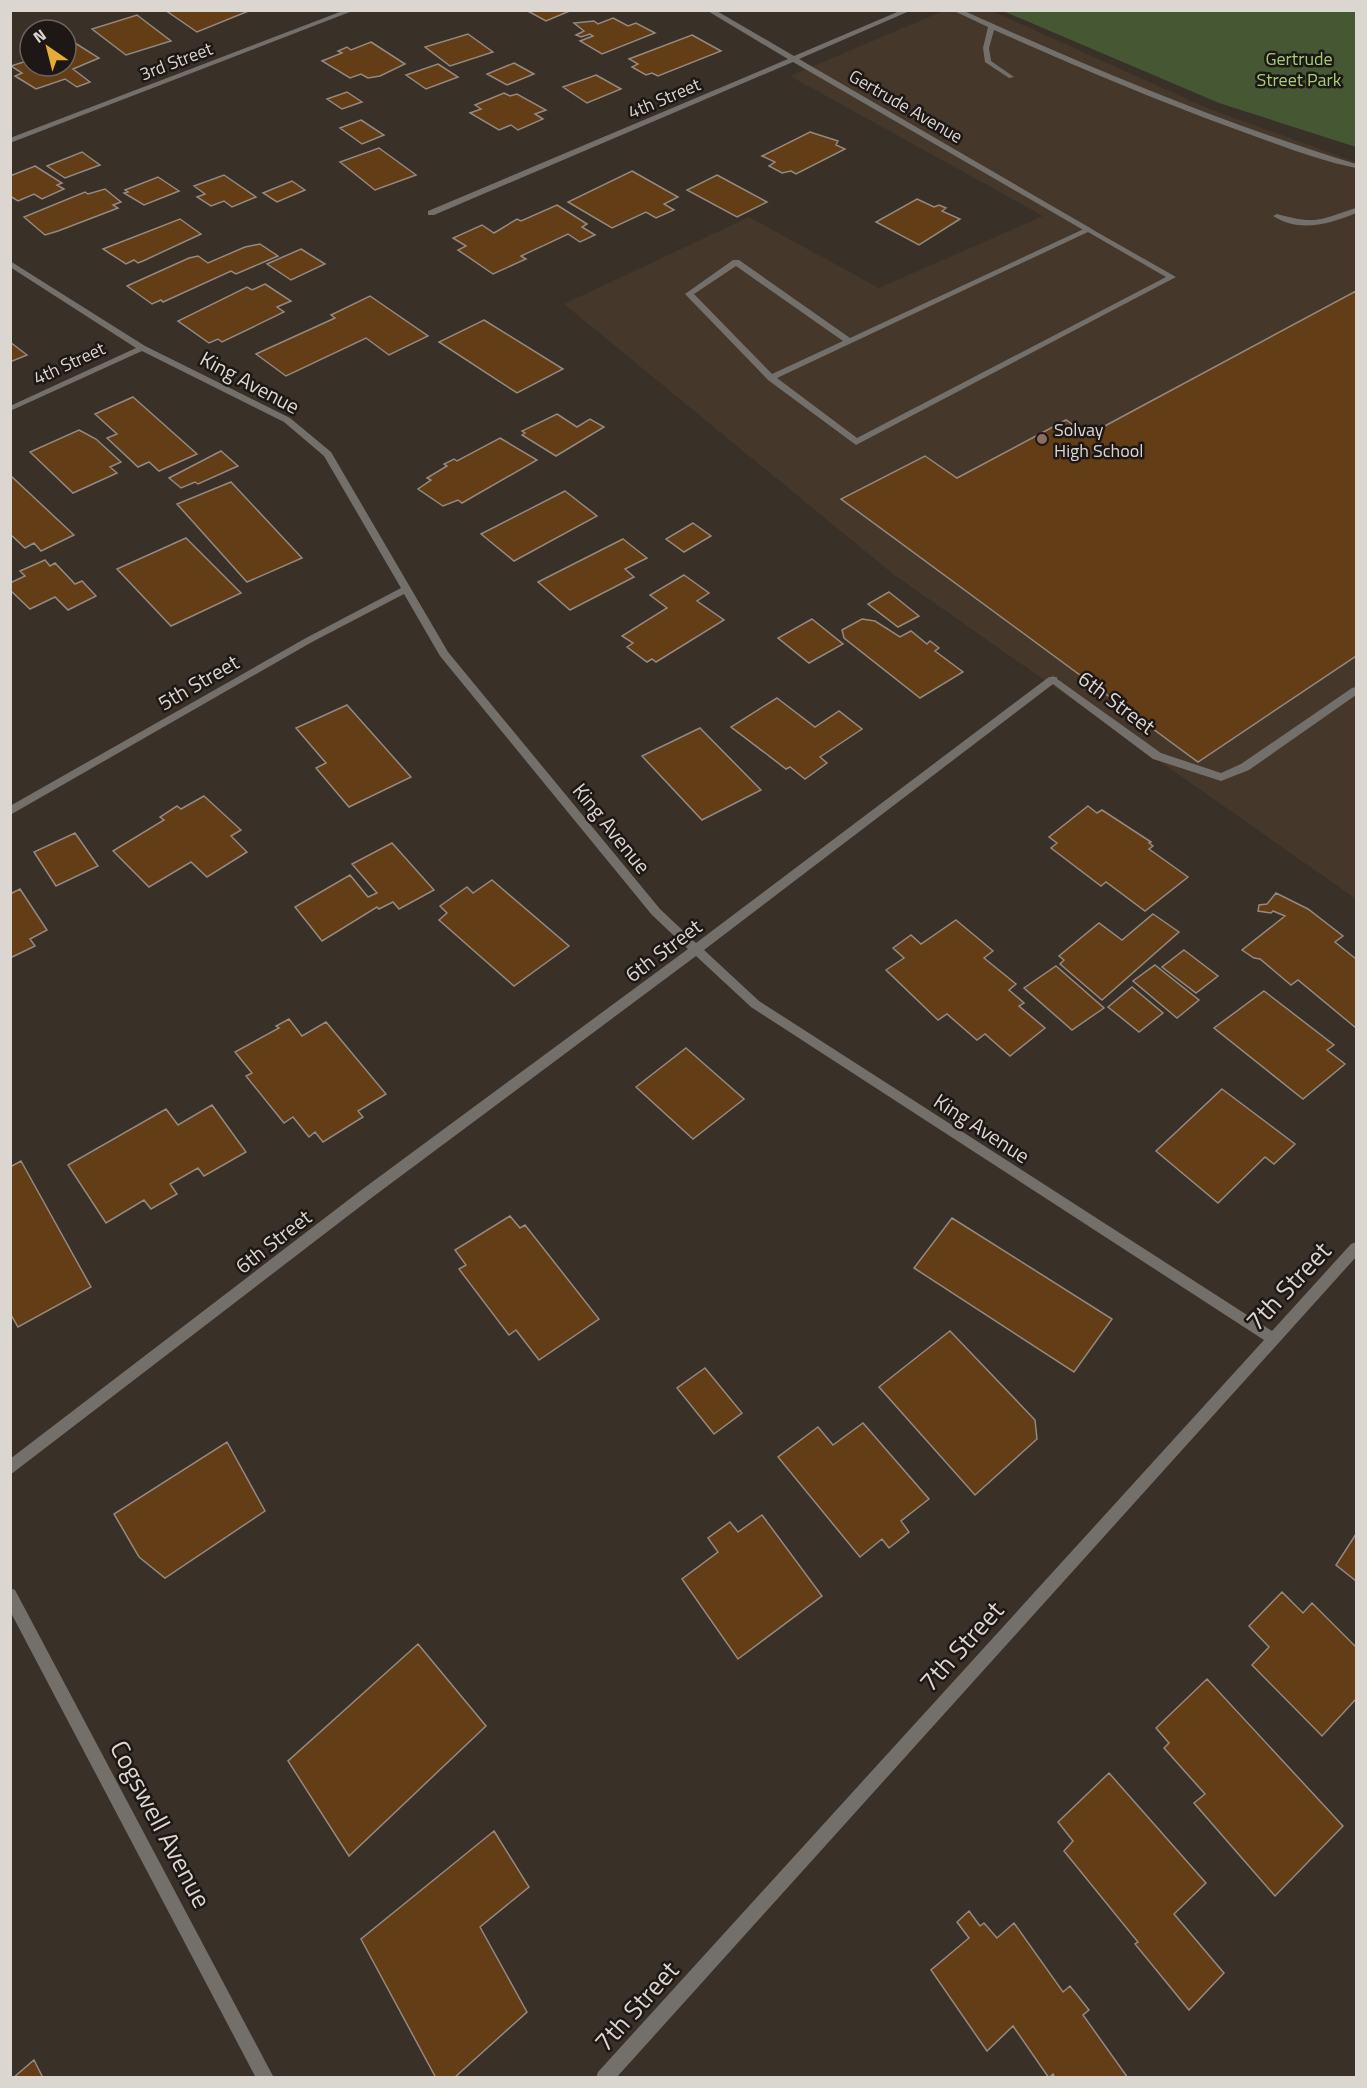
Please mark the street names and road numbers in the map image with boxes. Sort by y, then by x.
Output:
street label: 3rd Street [136,35,217,87]
street label: Gertrude Avenue [844,62,968,150]
street label: 4th Street [624,70,705,125]
street label: 4th Street [29,334,110,391]
street label: King Avenue [194,342,306,422]
street label: 5th Street [151,646,245,718]
street label: 6th Street [1072,662,1163,742]
street label: King Avenue [565,776,659,880]
street label: 6th Street [618,910,709,990]
street label: King Avenue [928,1085,1036,1171]
street label: 6th Street [228,1201,318,1281]
street label: 7th Street [1236,1232,1340,1340]
street label: 7th Street [910,1592,1012,1700]
street label: Cogswell Avenue [100,1733,222,1915]
street label: 7th Street [585,1952,687,2060]

